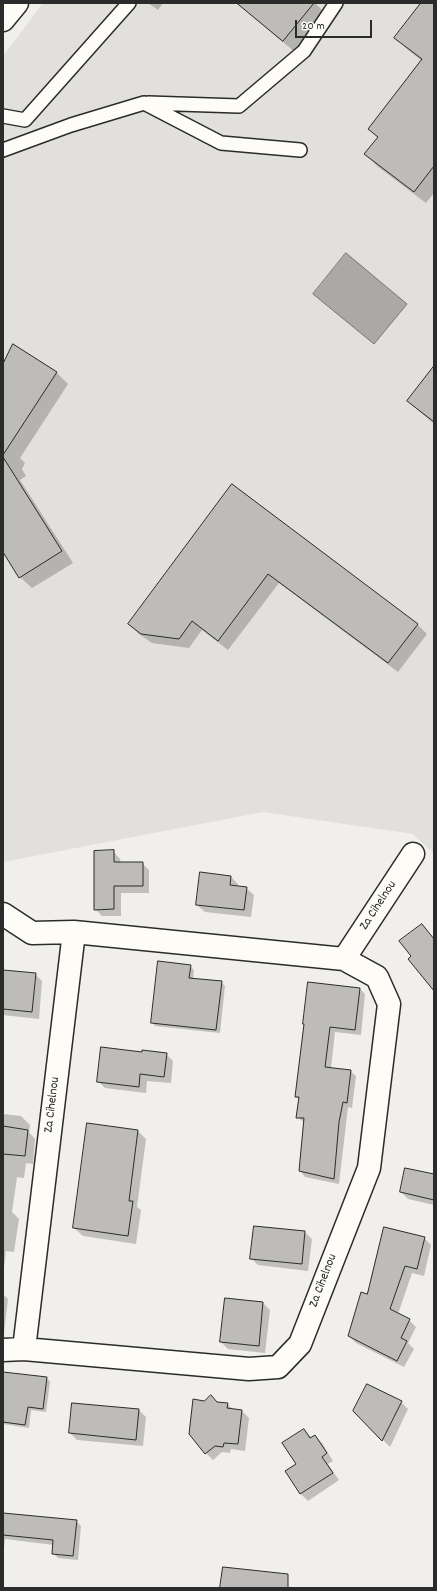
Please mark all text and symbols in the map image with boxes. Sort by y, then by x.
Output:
scale bar [297,12,374,38]
text: 20 m [302,18,325,35]
street label: Za Cihelnou [357,878,401,934]
street label: Za Cihelnou [42,1076,64,1134]
street label: Za Cihelnou [307,1252,341,1310]

